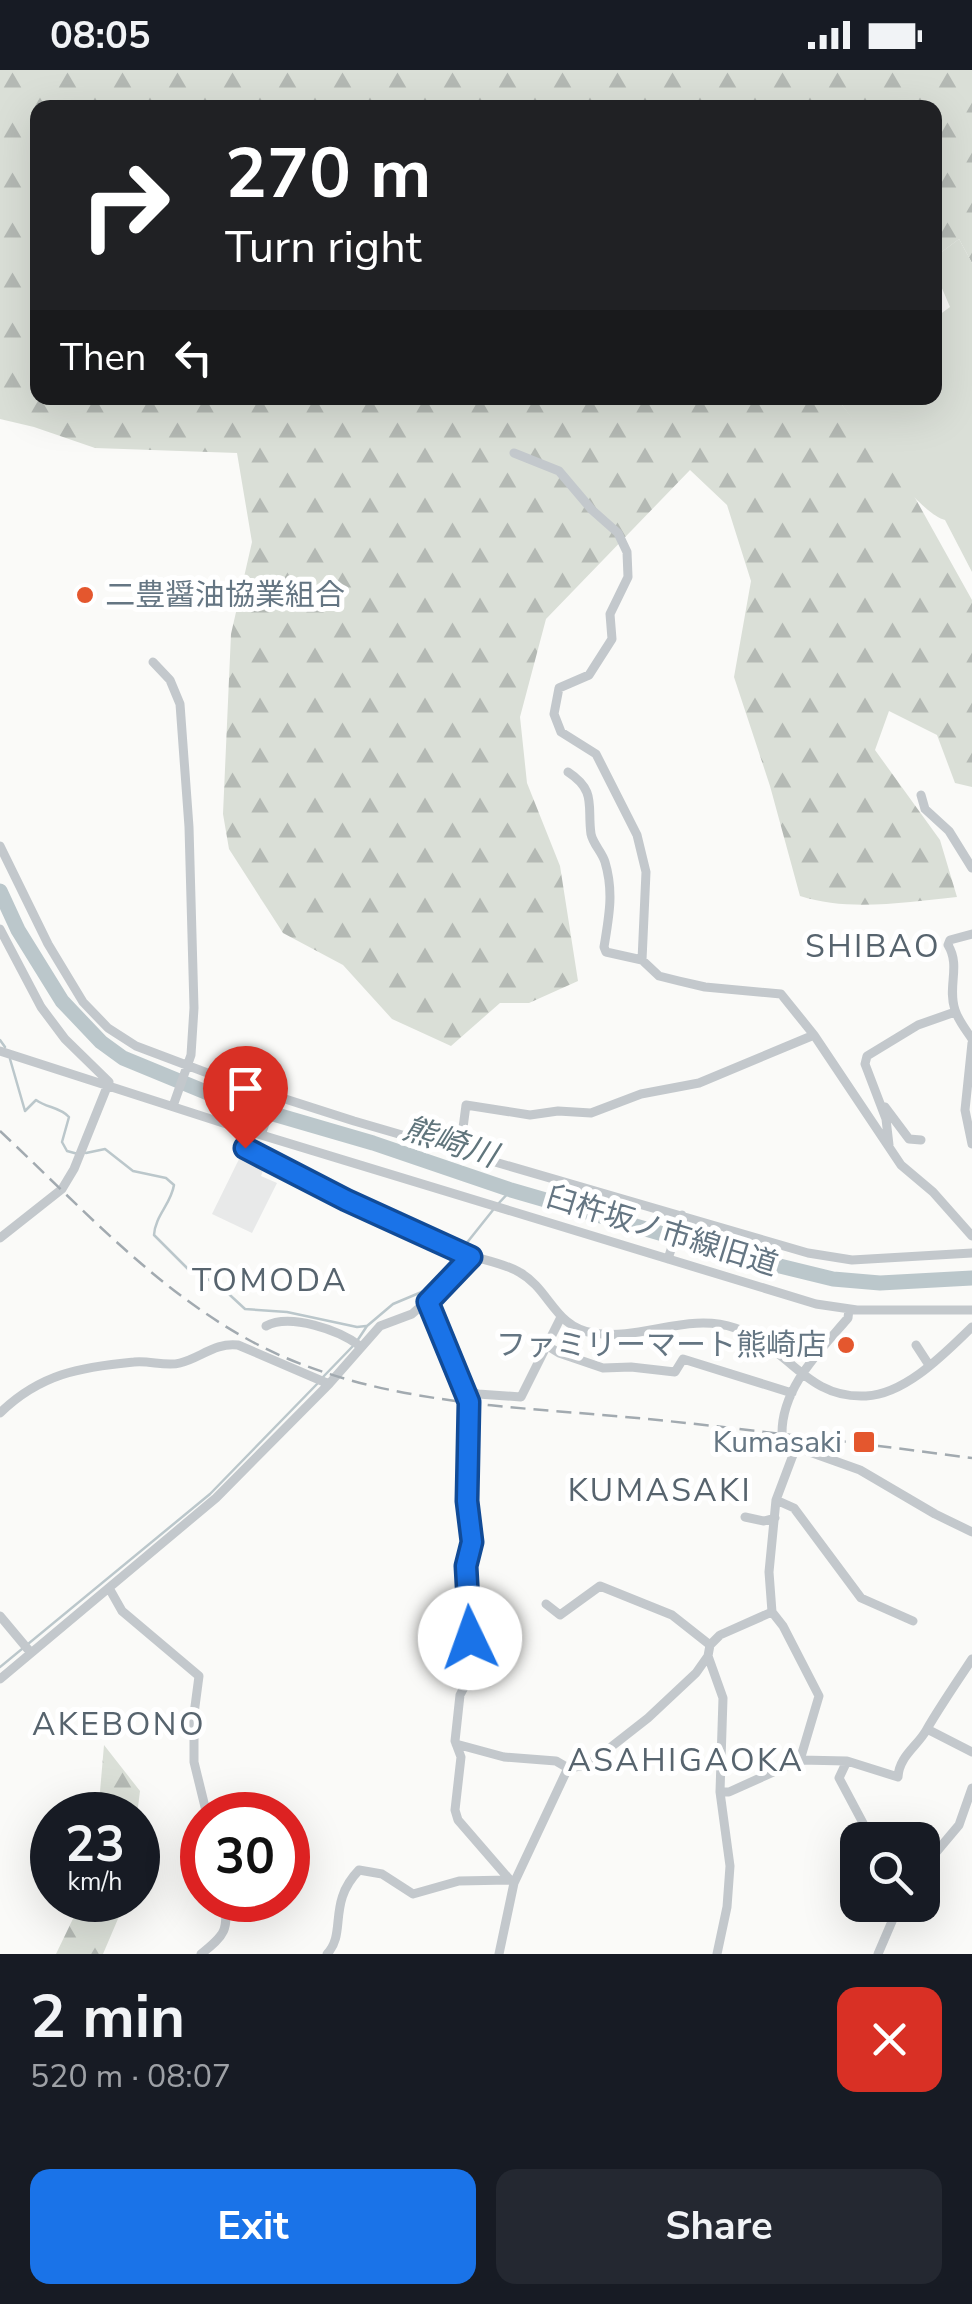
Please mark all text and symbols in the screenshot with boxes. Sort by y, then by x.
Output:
text: 08:05 [50,10,151,61]
text: 270 m [225,126,431,222]
icon: right [60,140,190,270]
text: Turn right [225,217,422,278]
icon: left [166,330,221,385]
text: Then [60,332,146,383]
place label: 二豊醤油協業組合 [105,575,345,616]
marker: 二豊醤油協業組合 [74,584,96,606]
district label: SHIBAO [805,925,941,968]
pin [203,1046,288,1149]
icon: arrive [218,1061,273,1116]
water label: 熊崎川 [398,1107,505,1178]
street label: 臼杵坂ノ市線旧道 [541,1176,783,1286]
district label: TOMODA [192,1259,348,1302]
place label: ファミリーマート熊崎店 [496,1325,826,1366]
marker: ファミリーマート熊崎店 [835,1334,857,1356]
place label: Kumasaki [713,1422,842,1463]
marker: Kumasaki [851,1429,877,1455]
district label: KUMASAKI [568,1469,752,1512]
position arrow [418,1586,522,1690]
district label: AKEBONO [32,1703,206,1746]
district label: ASAHIGAOKA [568,1739,804,1782]
speed limit sign: 30 [180,1792,310,1922]
text: 23 [65,1810,125,1879]
map controls [840,1822,940,1922]
button: search [840,1822,940,1922]
text: km/h [67,1865,123,1899]
text: 2 min [30,1976,185,2058]
button: close [837,1987,942,2092]
text: 520 m · 08:07 [30,2055,231,2098]
button: Exit [30,2169,476,2284]
button: Share [496,2169,942,2284]

